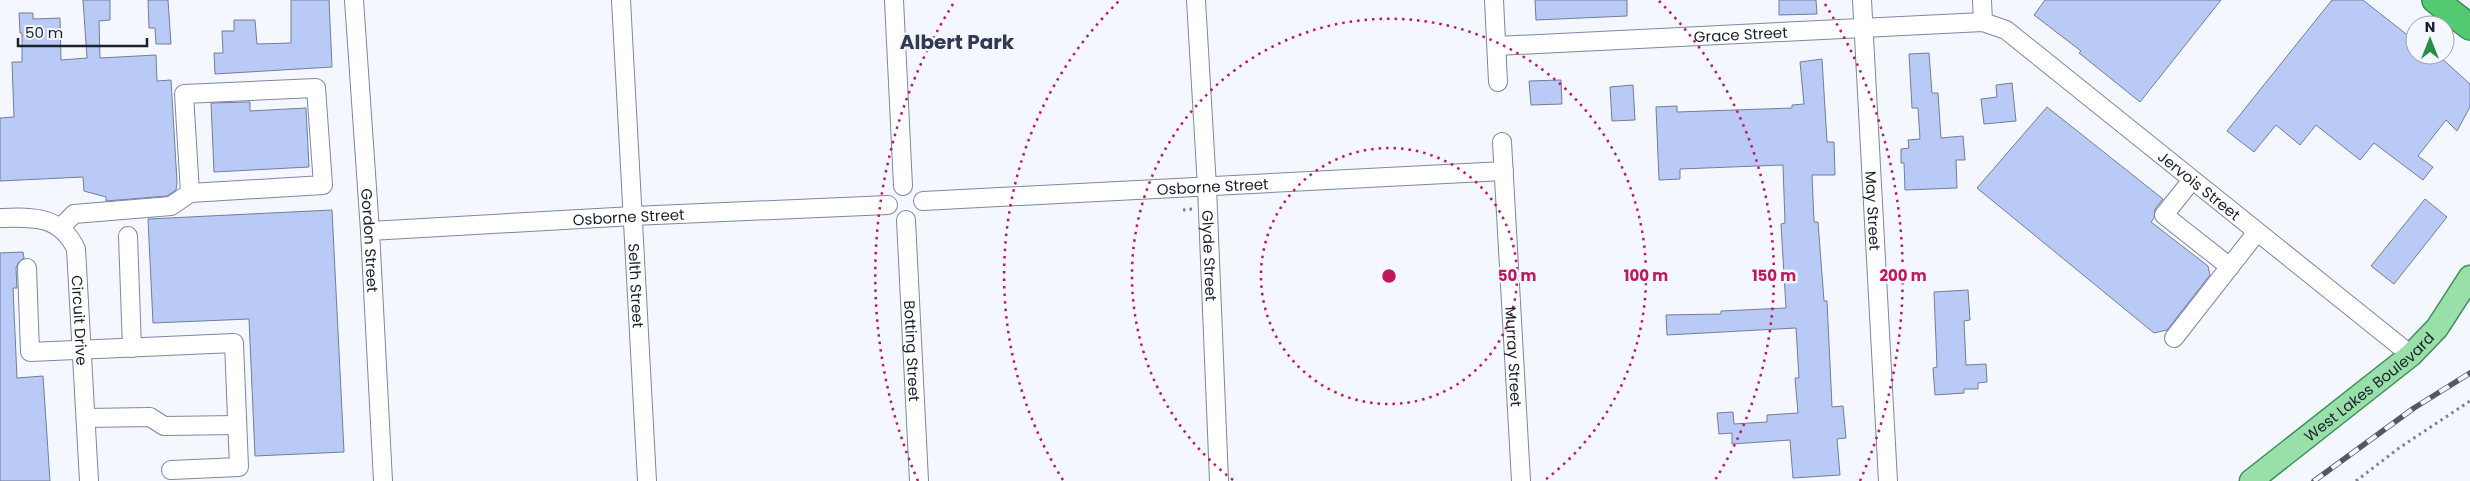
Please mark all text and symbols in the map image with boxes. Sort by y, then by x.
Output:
scale bar [18,15,146,47]
north arrow [2405,15,2455,65]
text: N [2425,17,2435,37]
street label: Grace Street [1693,21,1788,47]
text: 50 m [25,22,63,43]
district label: Albert Park [900,28,1015,56]
street label: Jervois Street [2154,146,2245,225]
street label: May Street [1861,170,1886,251]
street label: Osborne Street [1156,173,1269,199]
street label: Gordon Street [357,188,384,293]
street label: Osborne Street [572,203,685,230]
street label: Glyde Street [1197,210,1222,302]
street label: Selth Street [624,243,649,329]
text: 50 m [1498,265,1536,286]
text: 100 m [1624,265,1668,286]
text: 150 m [1752,265,1796,286]
text: 200 m [1879,265,1927,286]
centre of rings [1380,267,1398,285]
street label: Circuit Drive [67,275,93,366]
street label: Botting Street [900,300,926,402]
street label: Murray Street [1501,306,1527,407]
street label: West Lakes Boulevard [2299,327,2438,446]

